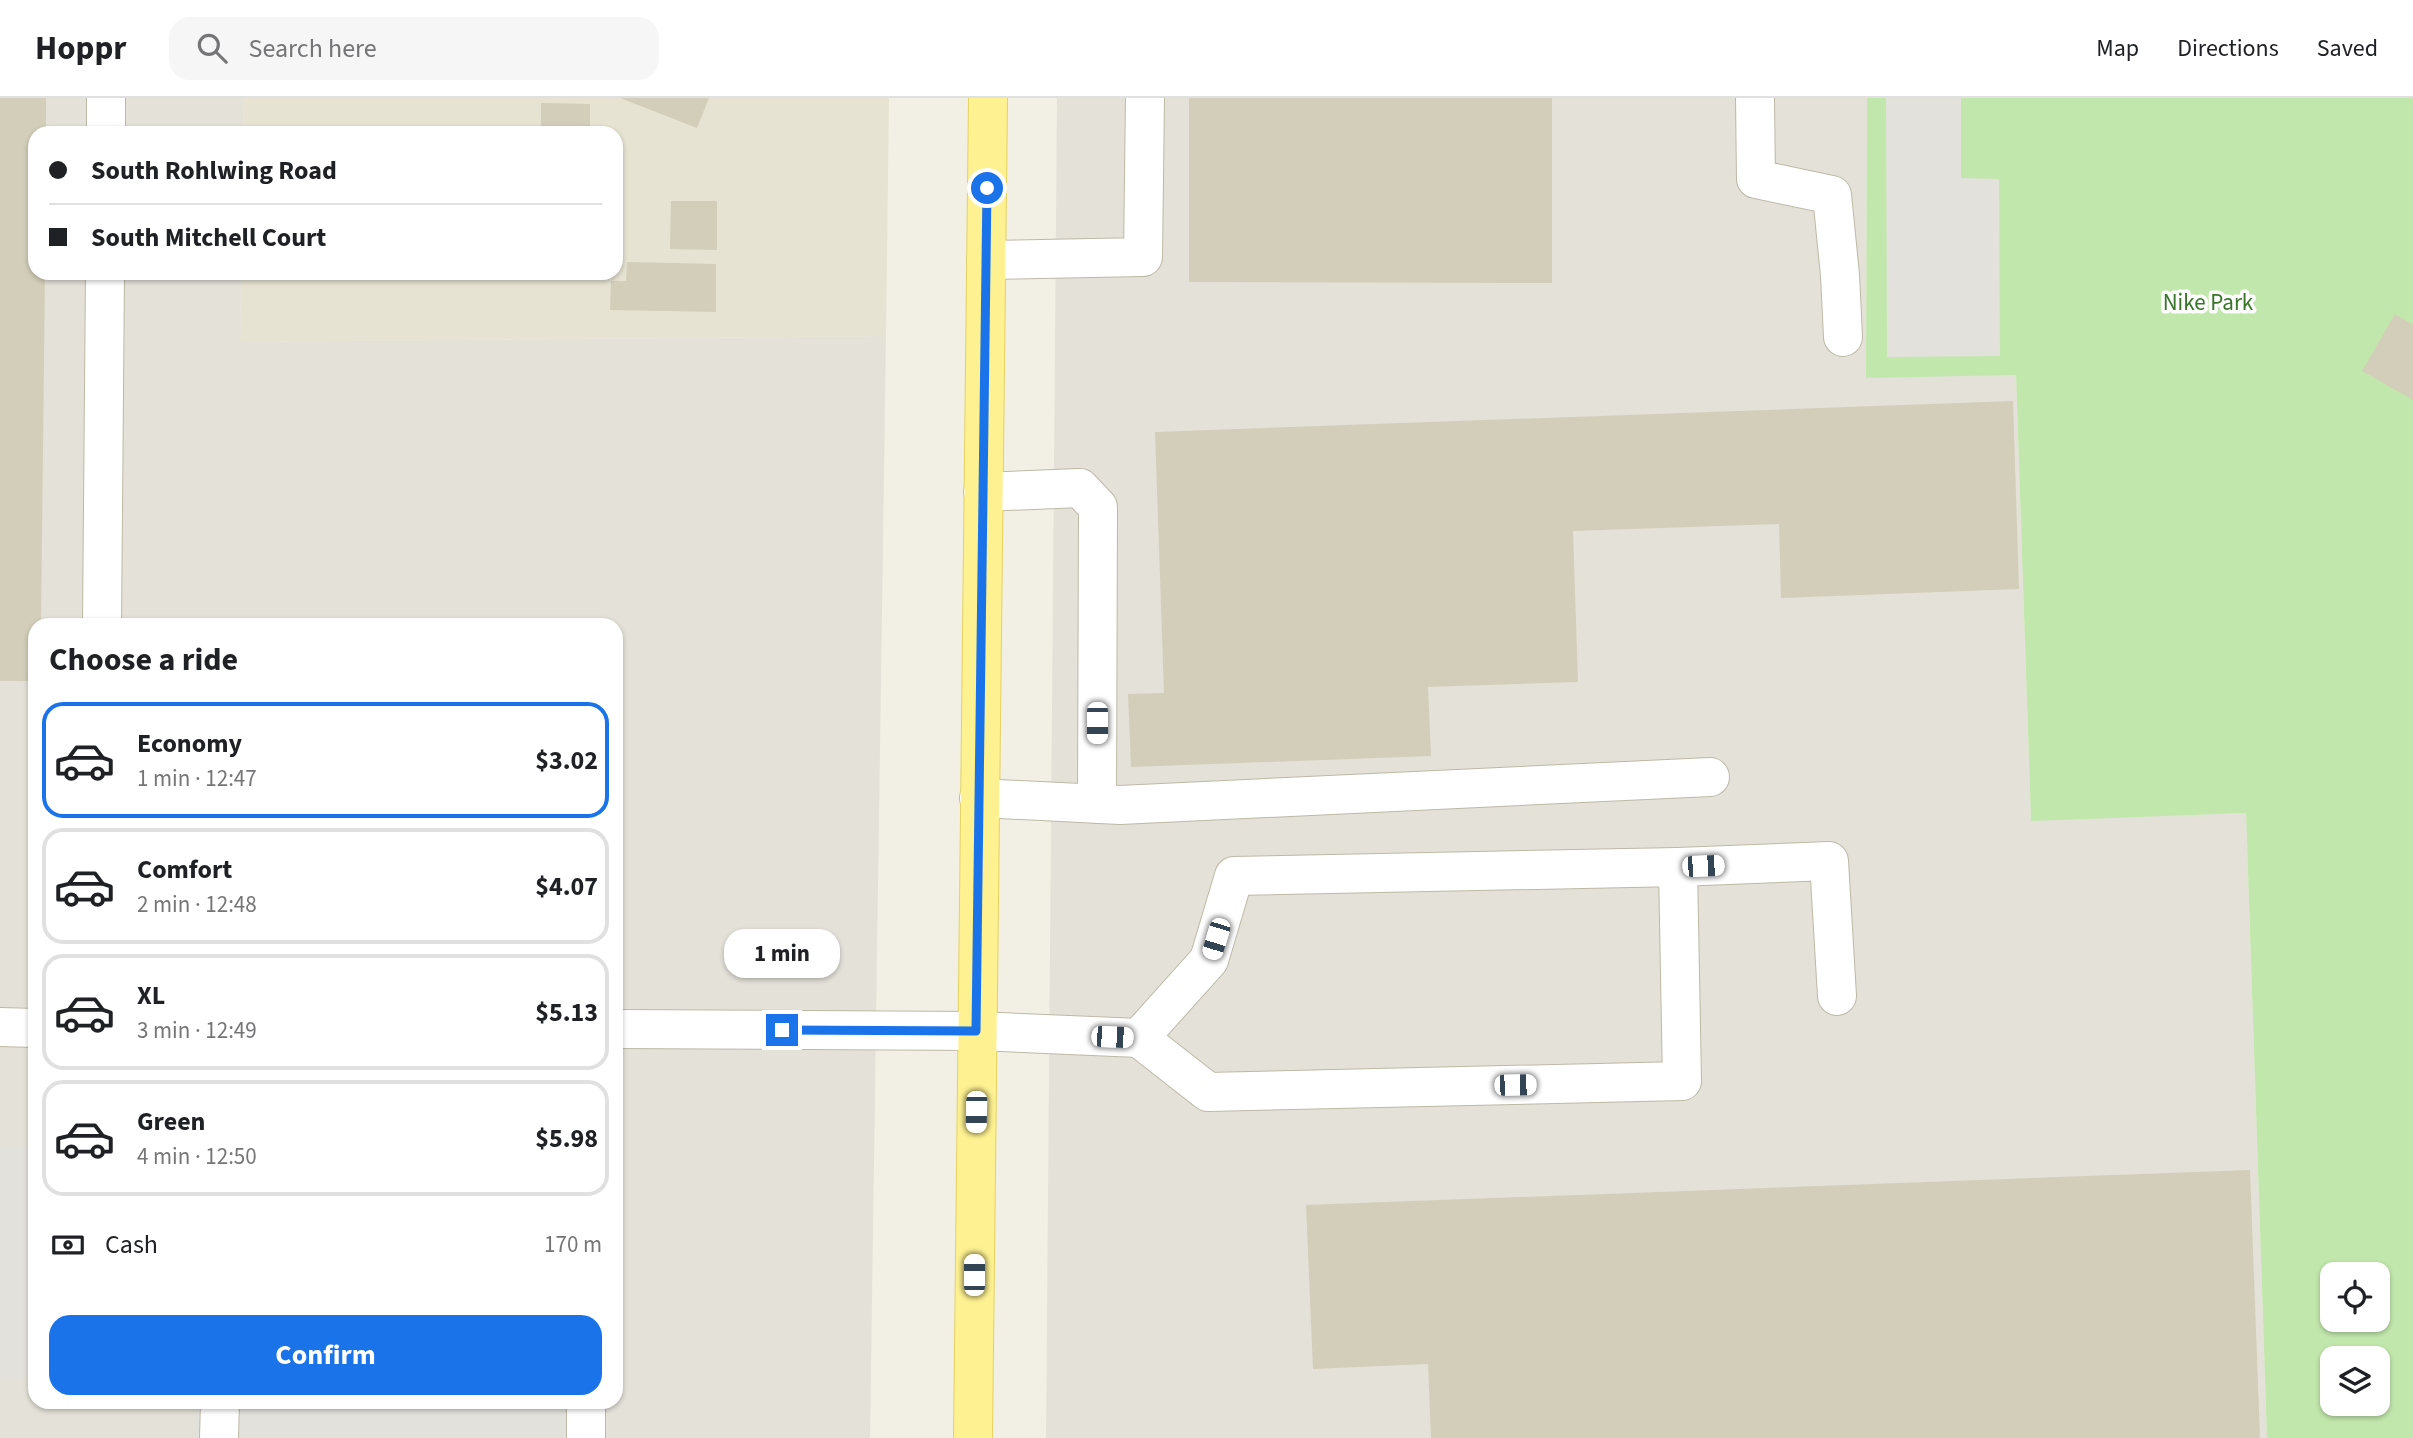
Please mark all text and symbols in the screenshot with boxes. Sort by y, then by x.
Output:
search box [169,17,659,80]
text: Hoppr [35,25,127,72]
icon: search [193,29,231,67]
text: Search here [249,30,377,67]
text: Map [2096,31,2139,66]
text: Directions [2177,31,2279,66]
text: Saved [2317,31,2378,66]
text: South Rohlwing Road [91,152,337,189]
route start [971,172,1003,204]
text: South Mitchell Court [91,219,326,256]
park label: Nike Park [2163,286,2254,319]
text: Choose a ride [49,637,238,683]
car [1087,702,1108,744]
text: Economy [137,725,242,762]
icon: car [53,729,116,792]
text: $3.02 [535,742,598,779]
text: 1 min · 12:47 [137,762,257,795]
text: Comfort [137,851,232,888]
icon: car [53,855,116,918]
car [1682,855,1725,877]
text: $4.07 [535,868,598,905]
text: 2 min · 12:48 [137,888,257,921]
car [1200,916,1233,962]
callout: 1 min [724,928,840,978]
text: 1 min [754,937,810,970]
text: XL [137,977,165,1014]
icon: car [53,981,116,1044]
text: $5.13 [535,994,598,1031]
text: 3 min · 12:49 [137,1014,257,1047]
route end [766,1014,798,1046]
car [1091,1026,1134,1048]
car [1494,1074,1537,1096]
car [966,1091,987,1133]
text: Green [137,1103,205,1140]
icon: car [53,1107,116,1170]
text: $5.98 [535,1120,598,1157]
text: 4 min · 12:50 [137,1140,257,1173]
icon: cash [49,1226,87,1264]
text: Cash [105,1226,158,1263]
text: 170 m [544,1228,602,1261]
car [964,1254,985,1296]
map controls [2320,1262,2390,1416]
button: locate [2320,1262,2390,1332]
button: Confirm [49,1315,602,1395]
button: layers [2320,1346,2390,1416]

